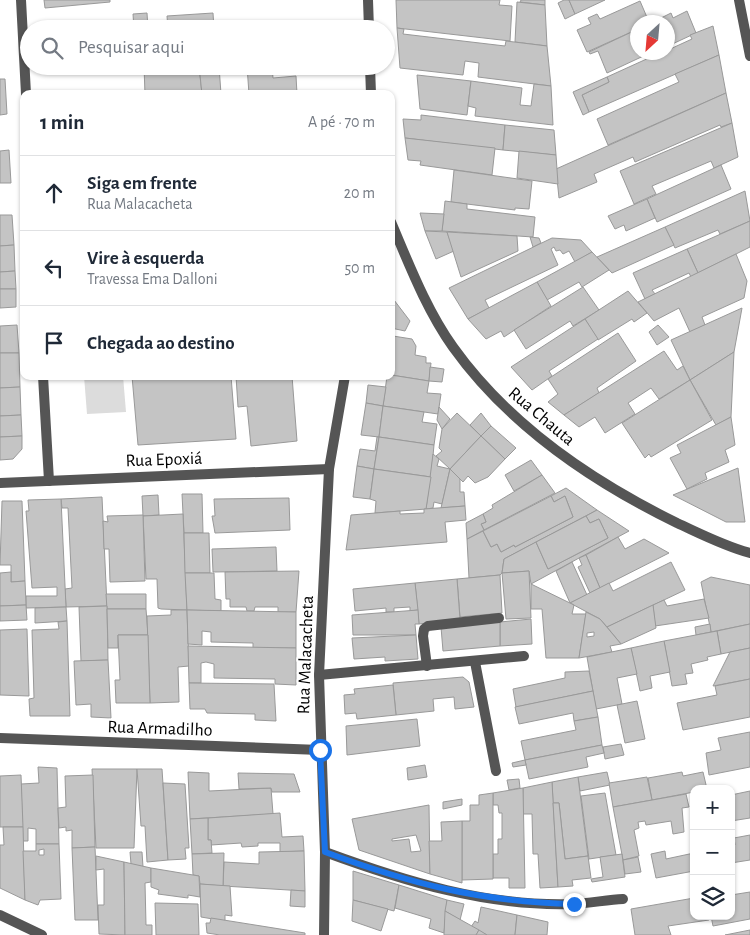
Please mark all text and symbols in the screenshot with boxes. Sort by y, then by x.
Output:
north arrow [630,15,675,60]
search box [20,20,395,75]
icon: search [38,34,66,62]
text: Pesquisar aqui [78,38,184,57]
text: 1 min [40,112,84,133]
text: A pé · 70 m [308,114,375,130]
text: Siga em frente [87,174,197,193]
icon: ahead [40,179,68,207]
text: 20 m [344,185,375,201]
text: Rua Malacacheta [87,196,193,212]
text: Vire à esquerda [87,249,204,268]
icon: left [40,254,68,282]
text: 50 m [344,260,375,276]
text: Travessa Ema Dalloni [87,271,218,287]
icon: arrive [40,329,68,357]
text: Chegada ao destino [87,334,235,353]
street label: Rua Chauta [505,384,578,449]
street label: Rua Epoxiá [125,450,203,470]
street label: Rua Malacacheta [295,595,317,715]
street label: Rua Armadilho [107,718,213,740]
route start [309,739,332,762]
map controls [690,785,735,920]
button: + [690,785,735,830]
button: − [690,830,735,875]
button: layers [690,875,735,920]
route end [563,893,586,916]

